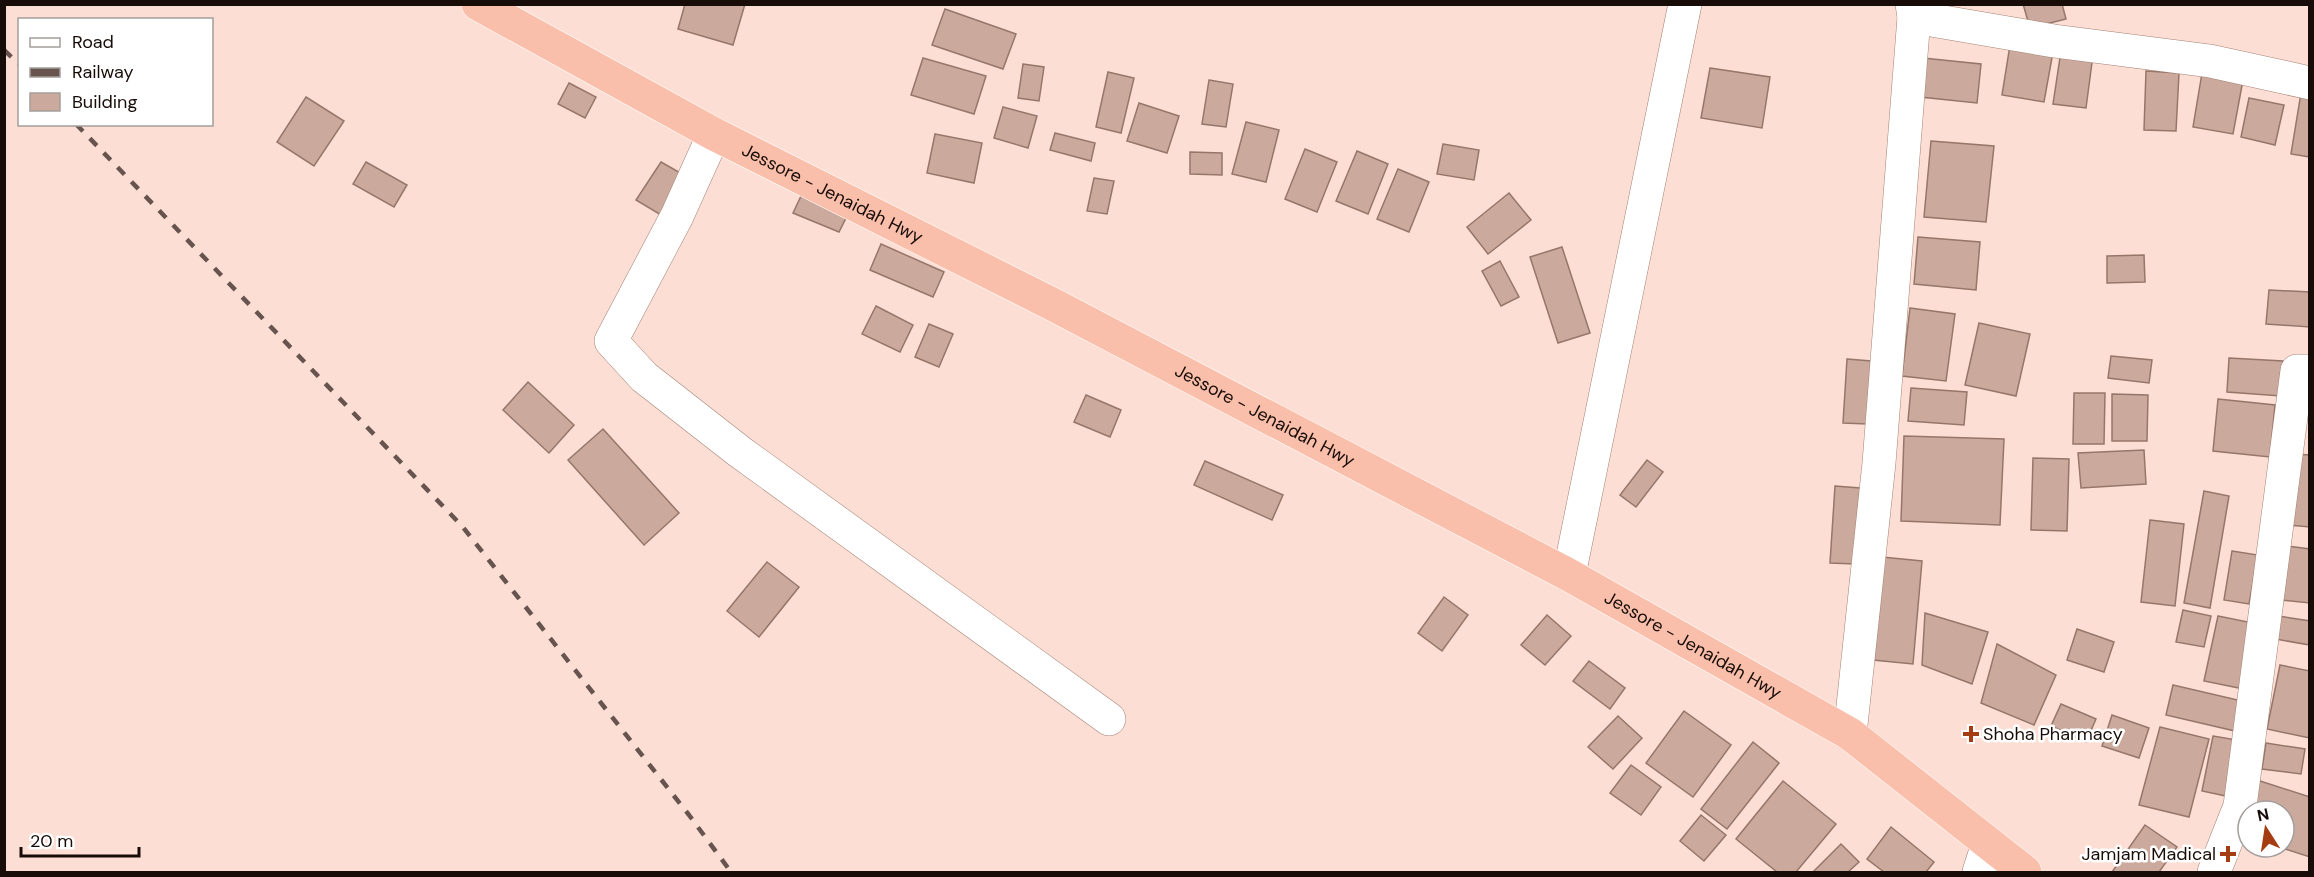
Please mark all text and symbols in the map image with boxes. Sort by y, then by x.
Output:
legend [18,18,213,126]
text: Road [72,30,114,54]
text: Railway [72,60,134,84]
text: Building [72,90,137,114]
street label: Jessore - Jenaidah Hwy [738,138,927,249]
street label: Jessore - Jenaidah Hwy [1171,358,1359,473]
street label: Jessore - Jenaidah Hwy [1600,585,1786,705]
place label: Shoha Pharmacy [1983,722,2123,746]
marker: Shoha Pharmacy [1964,727,1978,741]
north arrow [2236,799,2296,859]
text: N [2255,803,2271,826]
scale bar [21,820,140,858]
text: 20 m [30,829,73,853]
place label: Jamjam Madical [2082,842,2216,866]
marker: Jamjam Madical [2221,847,2235,861]

